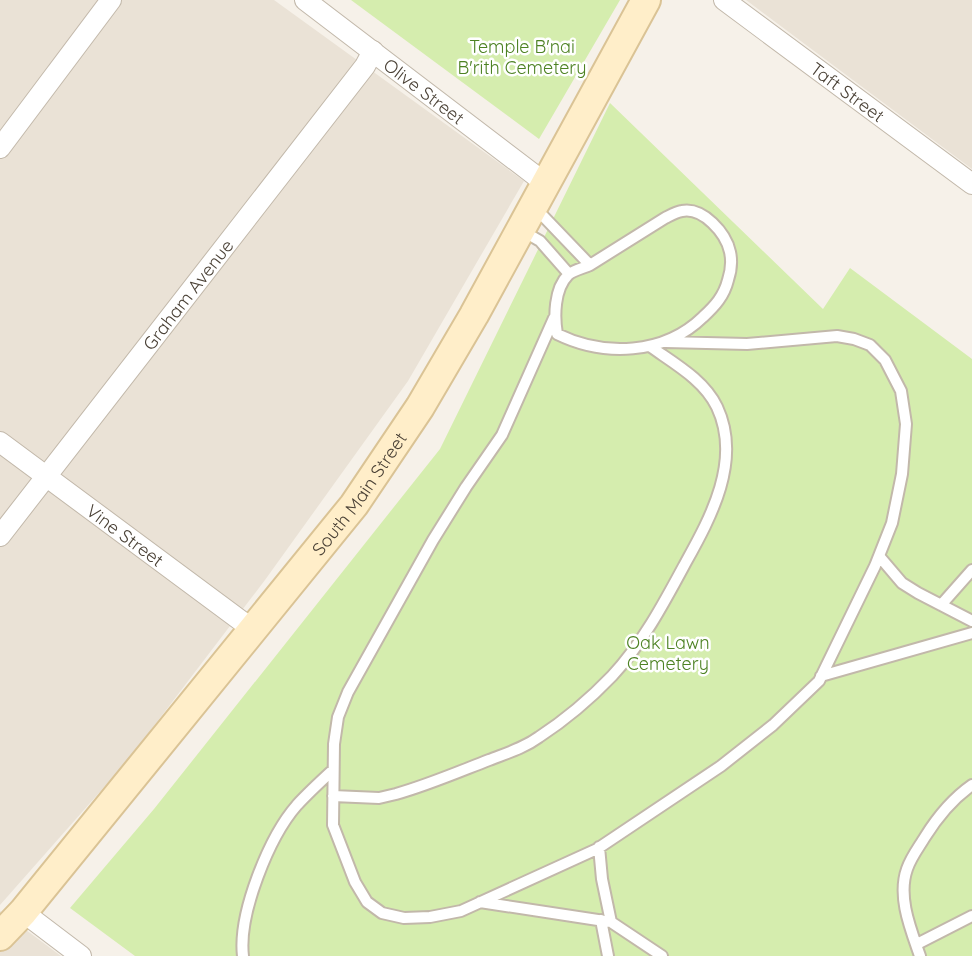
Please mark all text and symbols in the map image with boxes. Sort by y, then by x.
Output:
park label: Temple B'nai B'rith Cemetery [457,35,587,79]
street label: Olive Street [379,53,469,129]
street label: Taft Street [806,57,889,127]
street label: Graham Avenue [137,234,238,354]
street label: South Main Street [306,428,411,560]
street label: Vine Street [82,499,168,571]
park label: Oak Lawn Cemetery [626,631,710,675]

